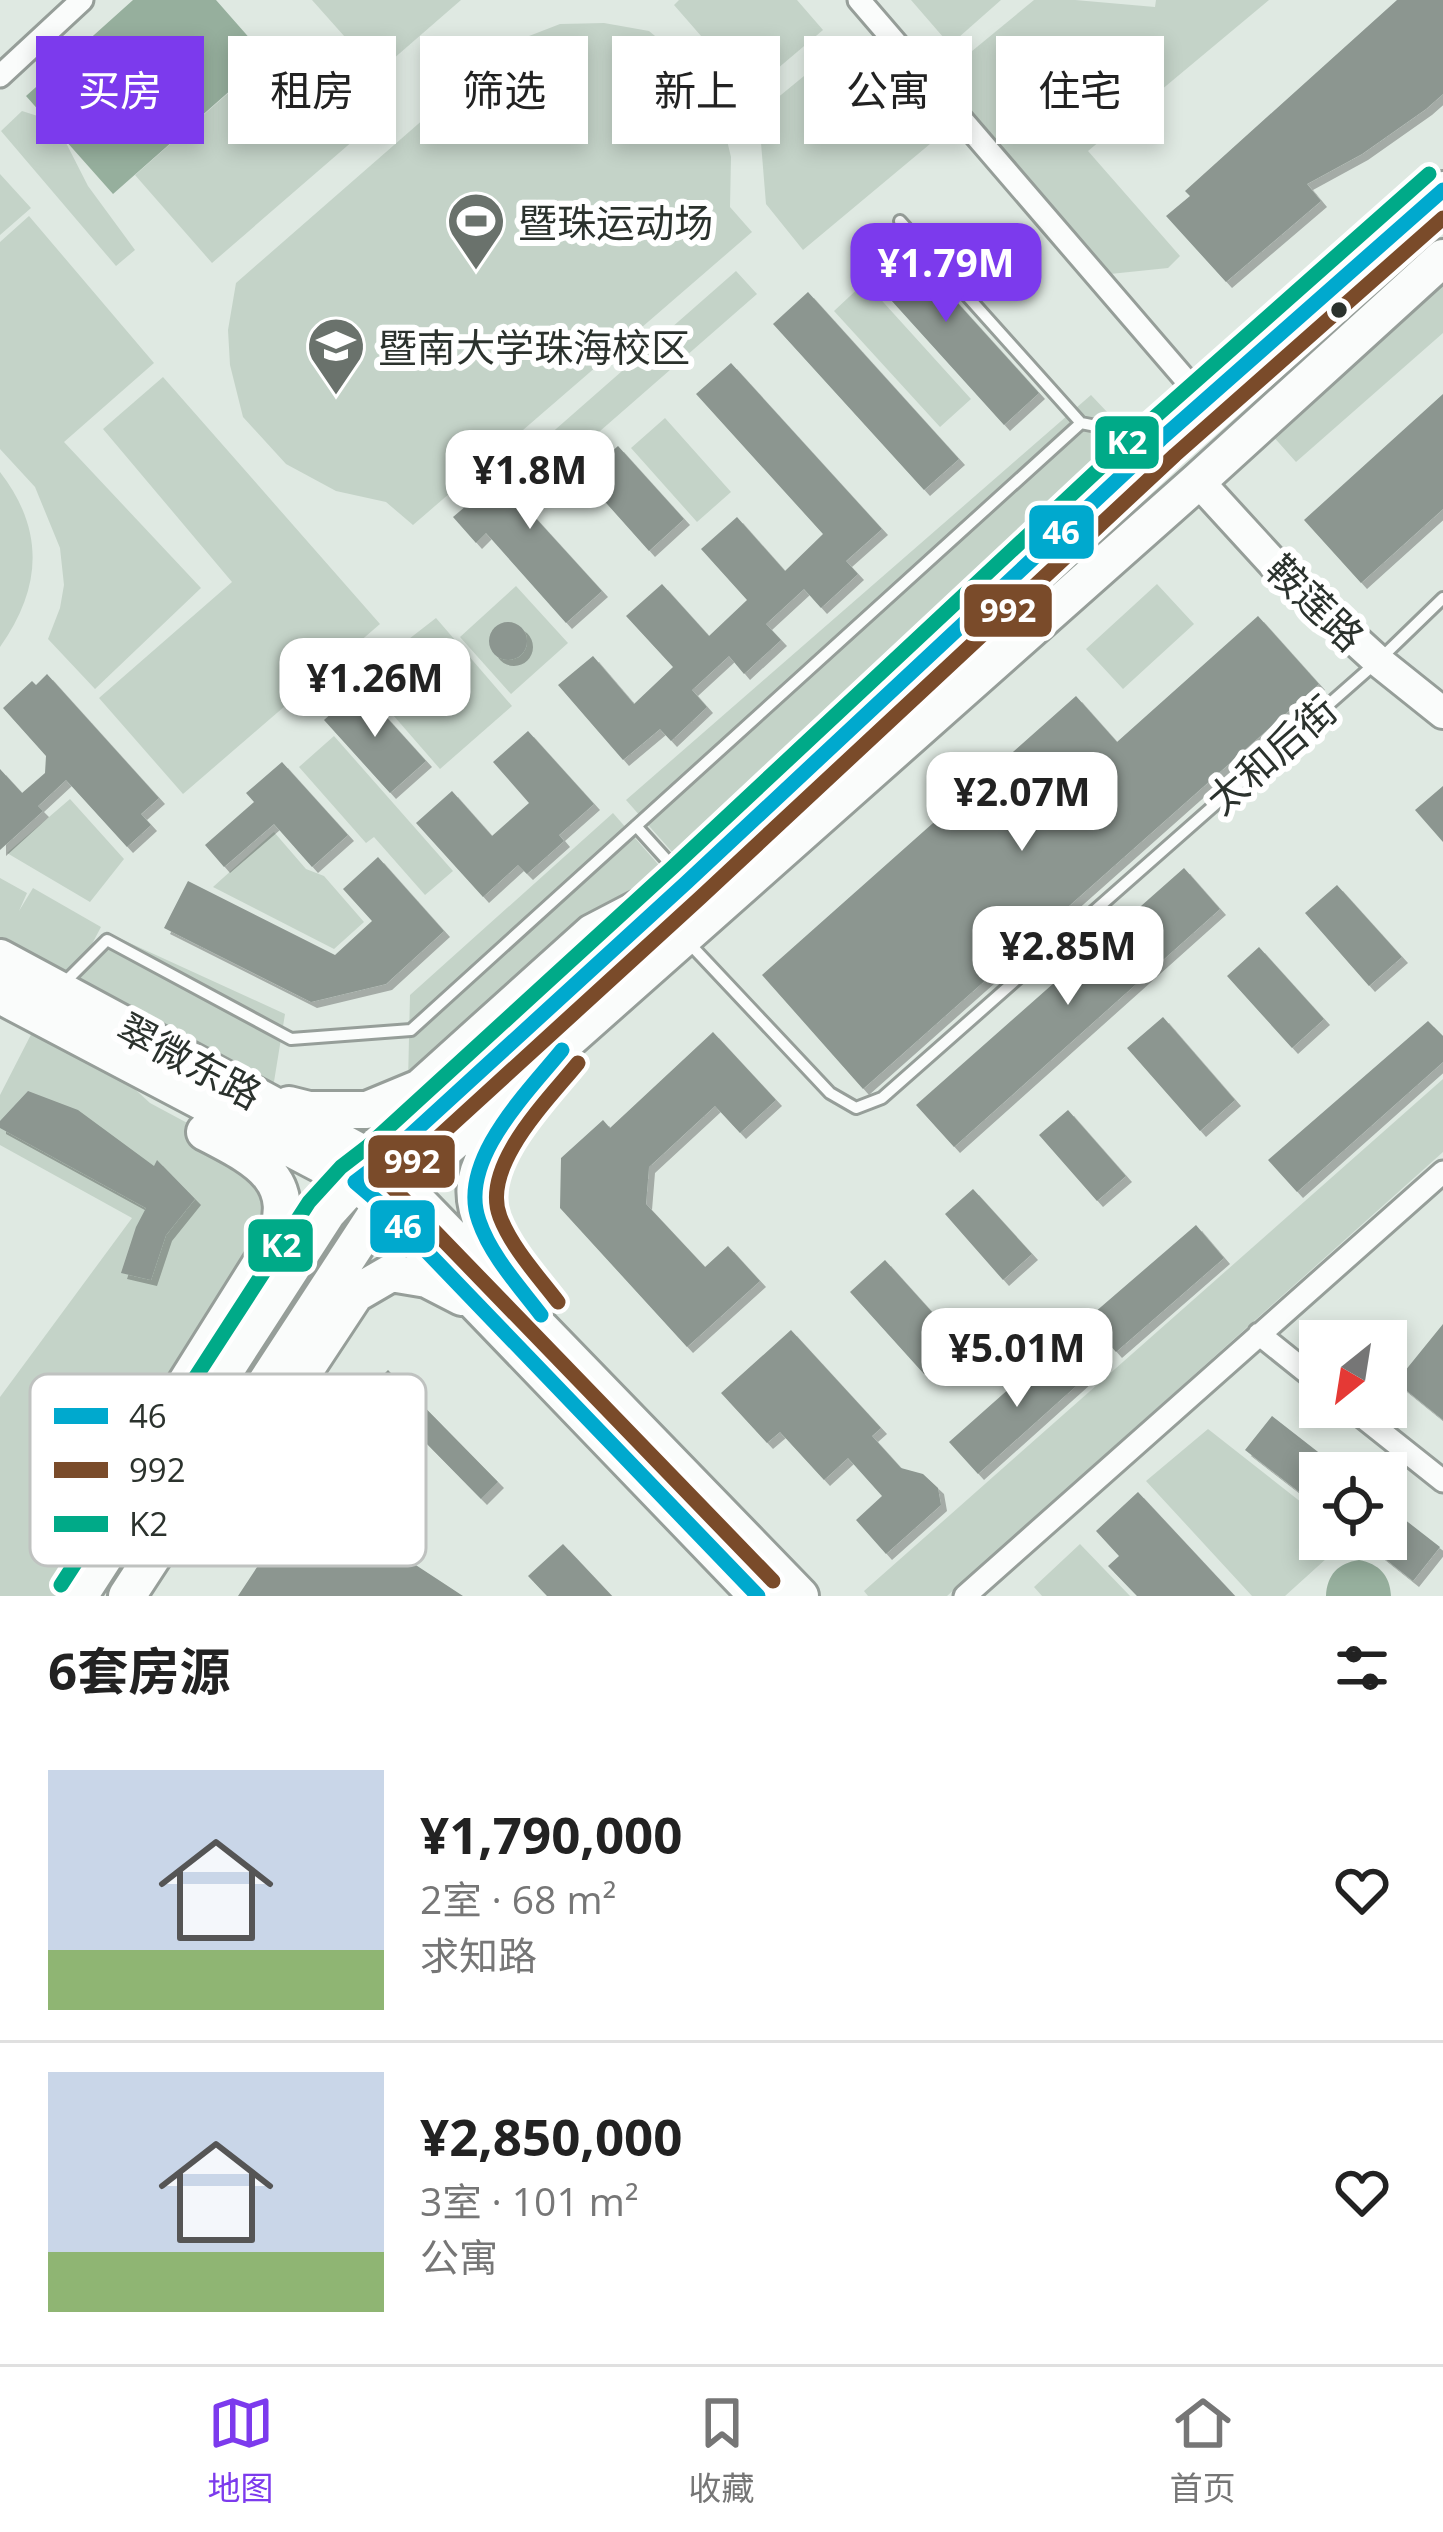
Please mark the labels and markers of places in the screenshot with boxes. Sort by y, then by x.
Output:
sports icon: 暨珠运动场 [445,190,507,272]
place label: 暨珠运动场 [518,195,713,248]
pin: ¥1.79M [848,223,1044,325]
unlabelled marker [1328,299,1350,321]
school or university icon: 暨南大学珠海校区 [305,315,367,397]
place label: 暨南大学珠海校区 [378,320,690,373]
pin: ¥1.8M [446,430,614,532]
pin: ¥1.26M [277,638,473,740]
pin: ¥2.07M [924,752,1120,854]
pin: ¥2.85M [970,906,1166,1008]
pin: ¥5.01M [919,1308,1115,1410]

